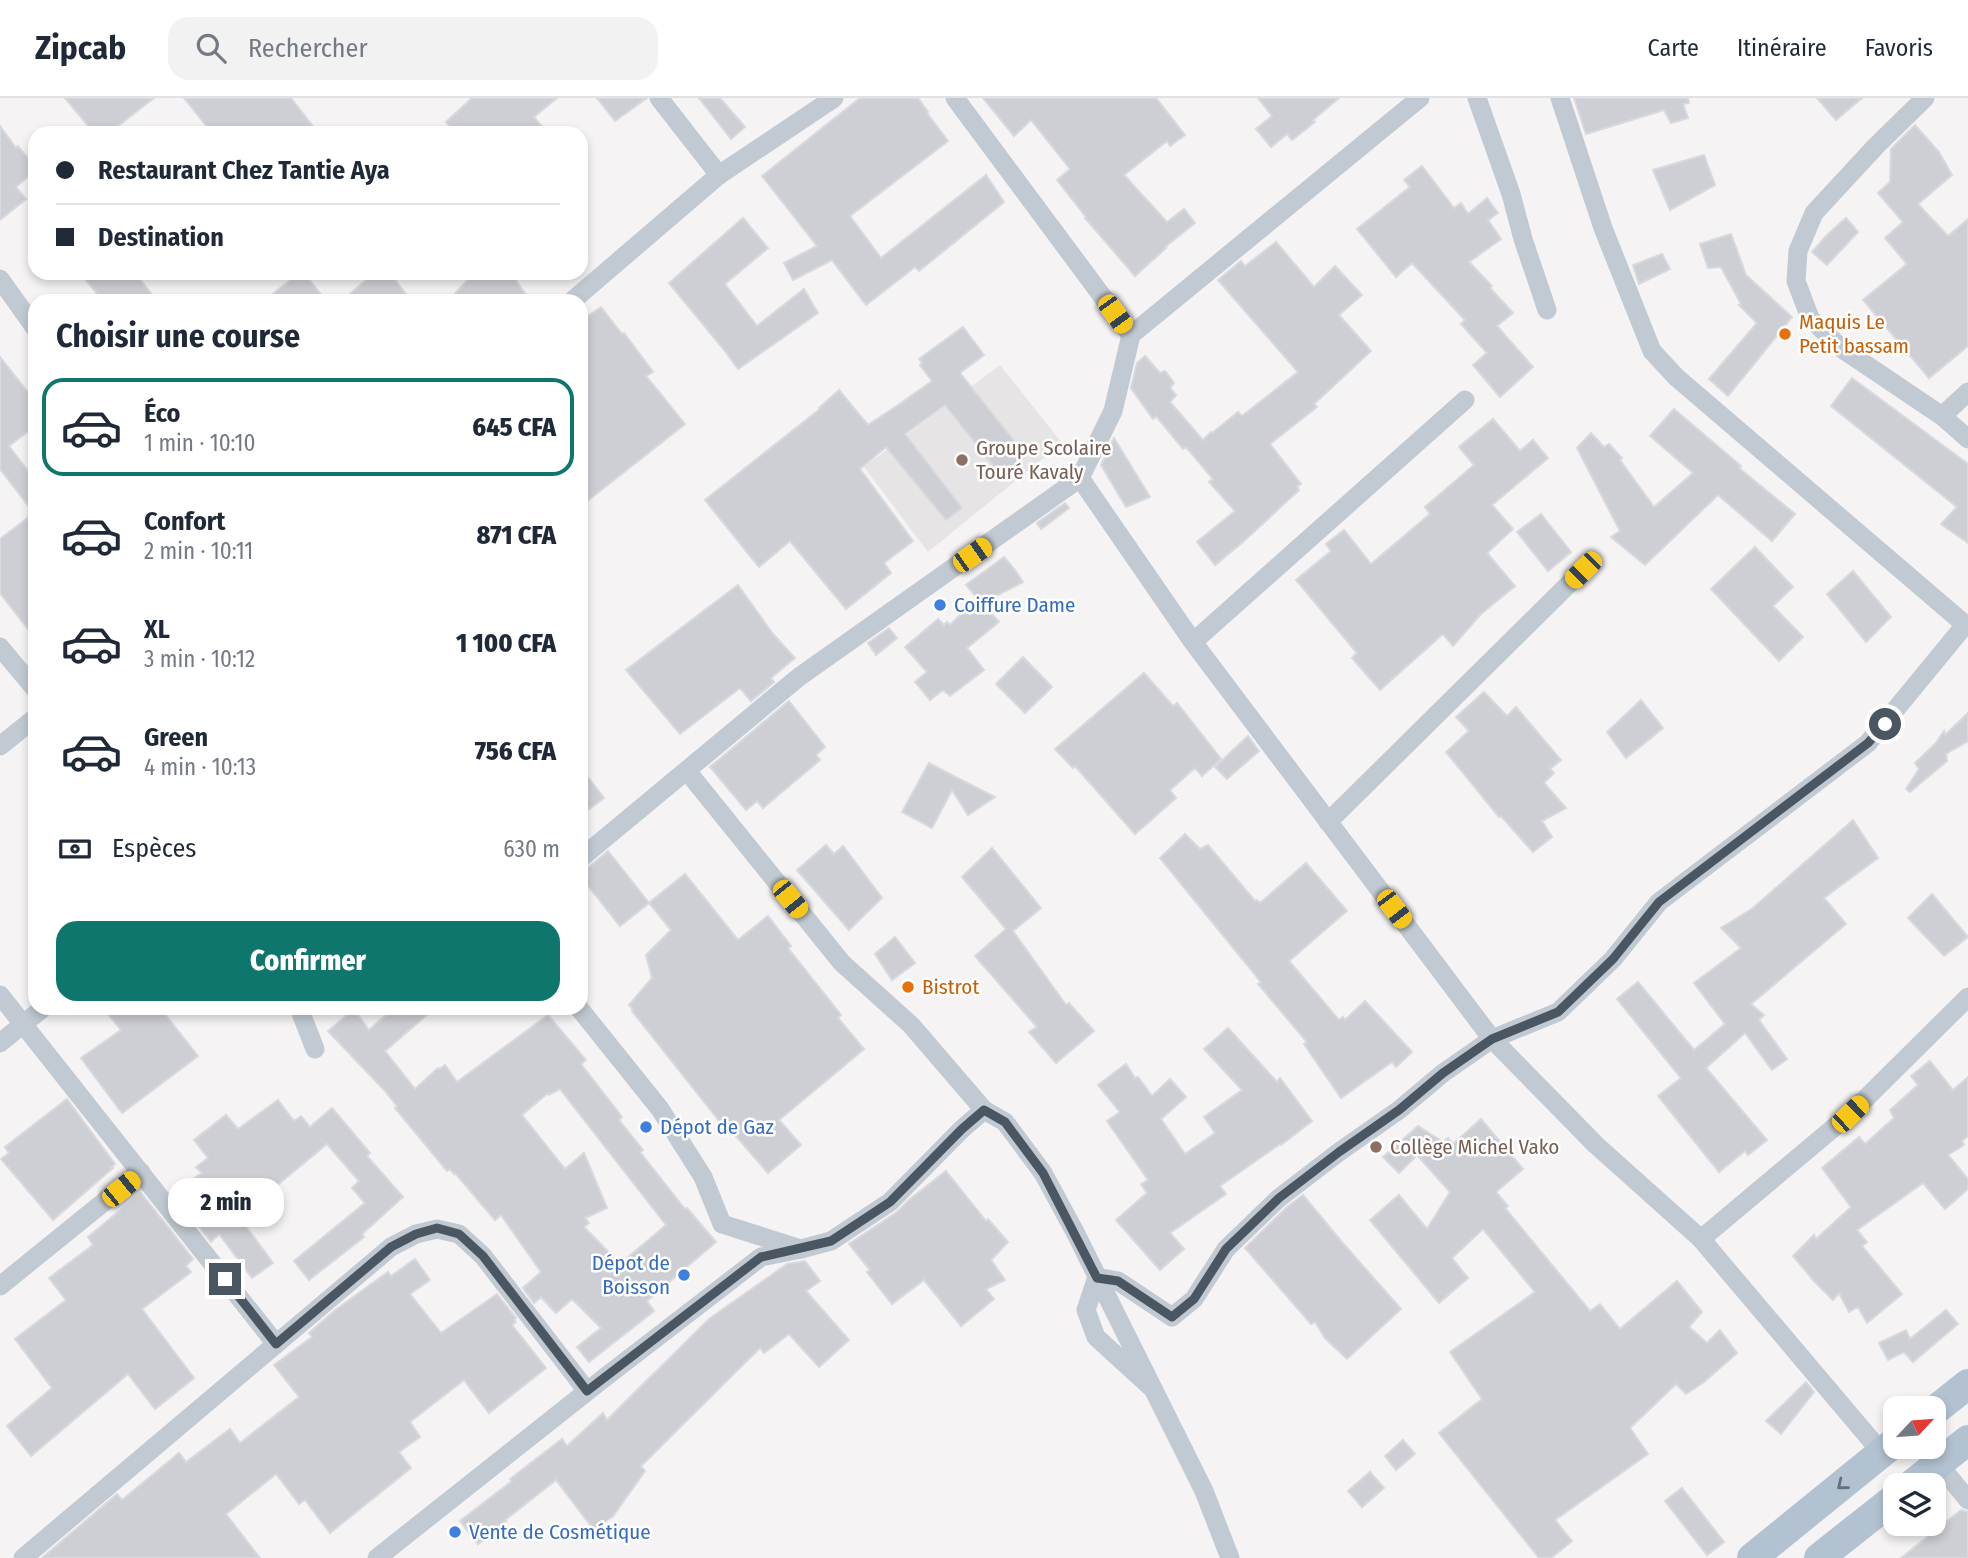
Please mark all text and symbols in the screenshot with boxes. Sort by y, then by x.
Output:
search box [168,17,658,80]
text: Zipcab [35,28,126,68]
icon: search [192,29,230,67]
text: Rechercher [248,33,368,64]
text: Carte [1648,34,1699,62]
text: Itinéraire [1737,34,1827,62]
text: Favoris [1865,34,1933,62]
text: Restaurant Chez Tantie Aya [98,155,390,186]
text: Destination [98,222,224,253]
car [1095,291,1136,337]
place label: Maquis Le Petit bassam [1799,309,1909,359]
text: Choisir une course [56,317,300,355]
marker: Maquis Le Petit bassam [1777,326,1793,342]
icon: car [60,396,123,459]
text: Éco [144,398,181,429]
text: 645 CFA [472,412,556,443]
text: 1 min · 10:10 [144,429,256,457]
place label: Groupe Scolaire Touré Kavaly [976,435,1111,485]
marker: Groupe Scolaire Touré Kavaly [954,452,970,468]
icon: car [60,504,123,567]
text: Confort [144,506,225,537]
text: 871 CFA [477,520,556,551]
car [949,534,996,576]
text: 2 min · 10:11 [144,537,253,565]
car [1561,548,1606,592]
place label: Coiffure Dame [954,592,1075,618]
marker: Coiffure Dame [932,597,948,613]
icon: car [60,612,123,675]
text: XL [144,614,170,645]
text: 1 100 CFA [456,628,556,659]
text: 3 min · 10:12 [144,645,255,673]
route start [1869,708,1901,740]
icon: car [60,720,123,783]
text: Green [144,722,208,753]
text: 756 CFA [475,736,556,767]
text: 4 min · 10:13 [144,753,256,781]
icon: cash [56,830,94,868]
text: Espèces [112,833,196,864]
text: 630 m [503,835,560,863]
car [769,876,812,922]
car [1373,886,1416,932]
button: Confirmer [56,921,560,1001]
place label: Bistrot [922,974,979,1000]
marker: Bistrot [900,979,916,995]
car [1828,1092,1873,1136]
place label: Dépot de Gaz [660,1114,774,1140]
marker: Dépot de Gaz [638,1119,654,1135]
place label: Collège Michel Vako [1390,1134,1559,1160]
marker: Collège Michel Vako [1368,1139,1384,1155]
car [99,1168,144,1210]
callout: 2 min [167,1178,283,1226]
text: 2 min [201,1188,251,1216]
place label: Dépot de Boisson [592,1250,670,1300]
route end [209,1263,241,1295]
marker: Dépot de Boisson [676,1267,692,1283]
north arrow [1883,1396,1946,1460]
map controls [1883,1396,1946,1536]
button: layers [1883,1473,1946,1536]
one-way arrow [1838,1476,1850,1489]
place label: Vente de Cosmétique [469,1519,651,1545]
marker: Vente de Cosmétique [447,1524,463,1540]

